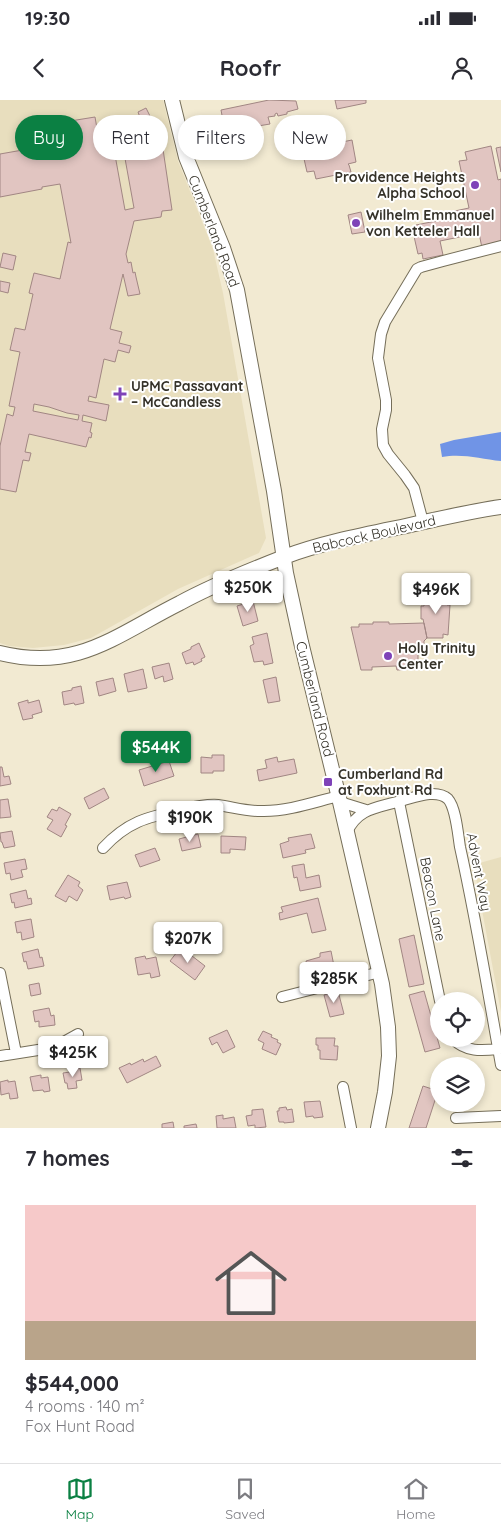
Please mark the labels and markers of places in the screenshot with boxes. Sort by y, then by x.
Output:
place label: Providence Heights Alpha School [335,168,465,202]
marker: Providence Heights Alpha School [469,179,481,191]
place label: Wilhelm Emmanuel von Ketteler Hall [366,206,495,240]
marker: Wilhelm Emmanuel von Ketteler Hall [350,217,362,229]
place label: UPMC Passavant – McCandless [131,377,244,411]
marker: UPMC Passavant – McCandless [113,387,127,401]
pin: $250K [213,570,283,613]
pin: $496K [401,572,471,615]
place label: Holy Trinity Center [398,639,475,673]
marker: Holy Trinity Center [382,650,394,662]
pin: $544K [121,730,191,773]
place label: Cumberland Rd at Foxhunt Rd [338,765,443,799]
marker: Cumberland Rd at Foxhunt Rd [322,776,334,788]
pin: $190K [155,800,225,843]
pin: $207K [153,922,223,964]
pin: $285K [299,962,369,1004]
pin: $425K [38,1036,108,1078]

